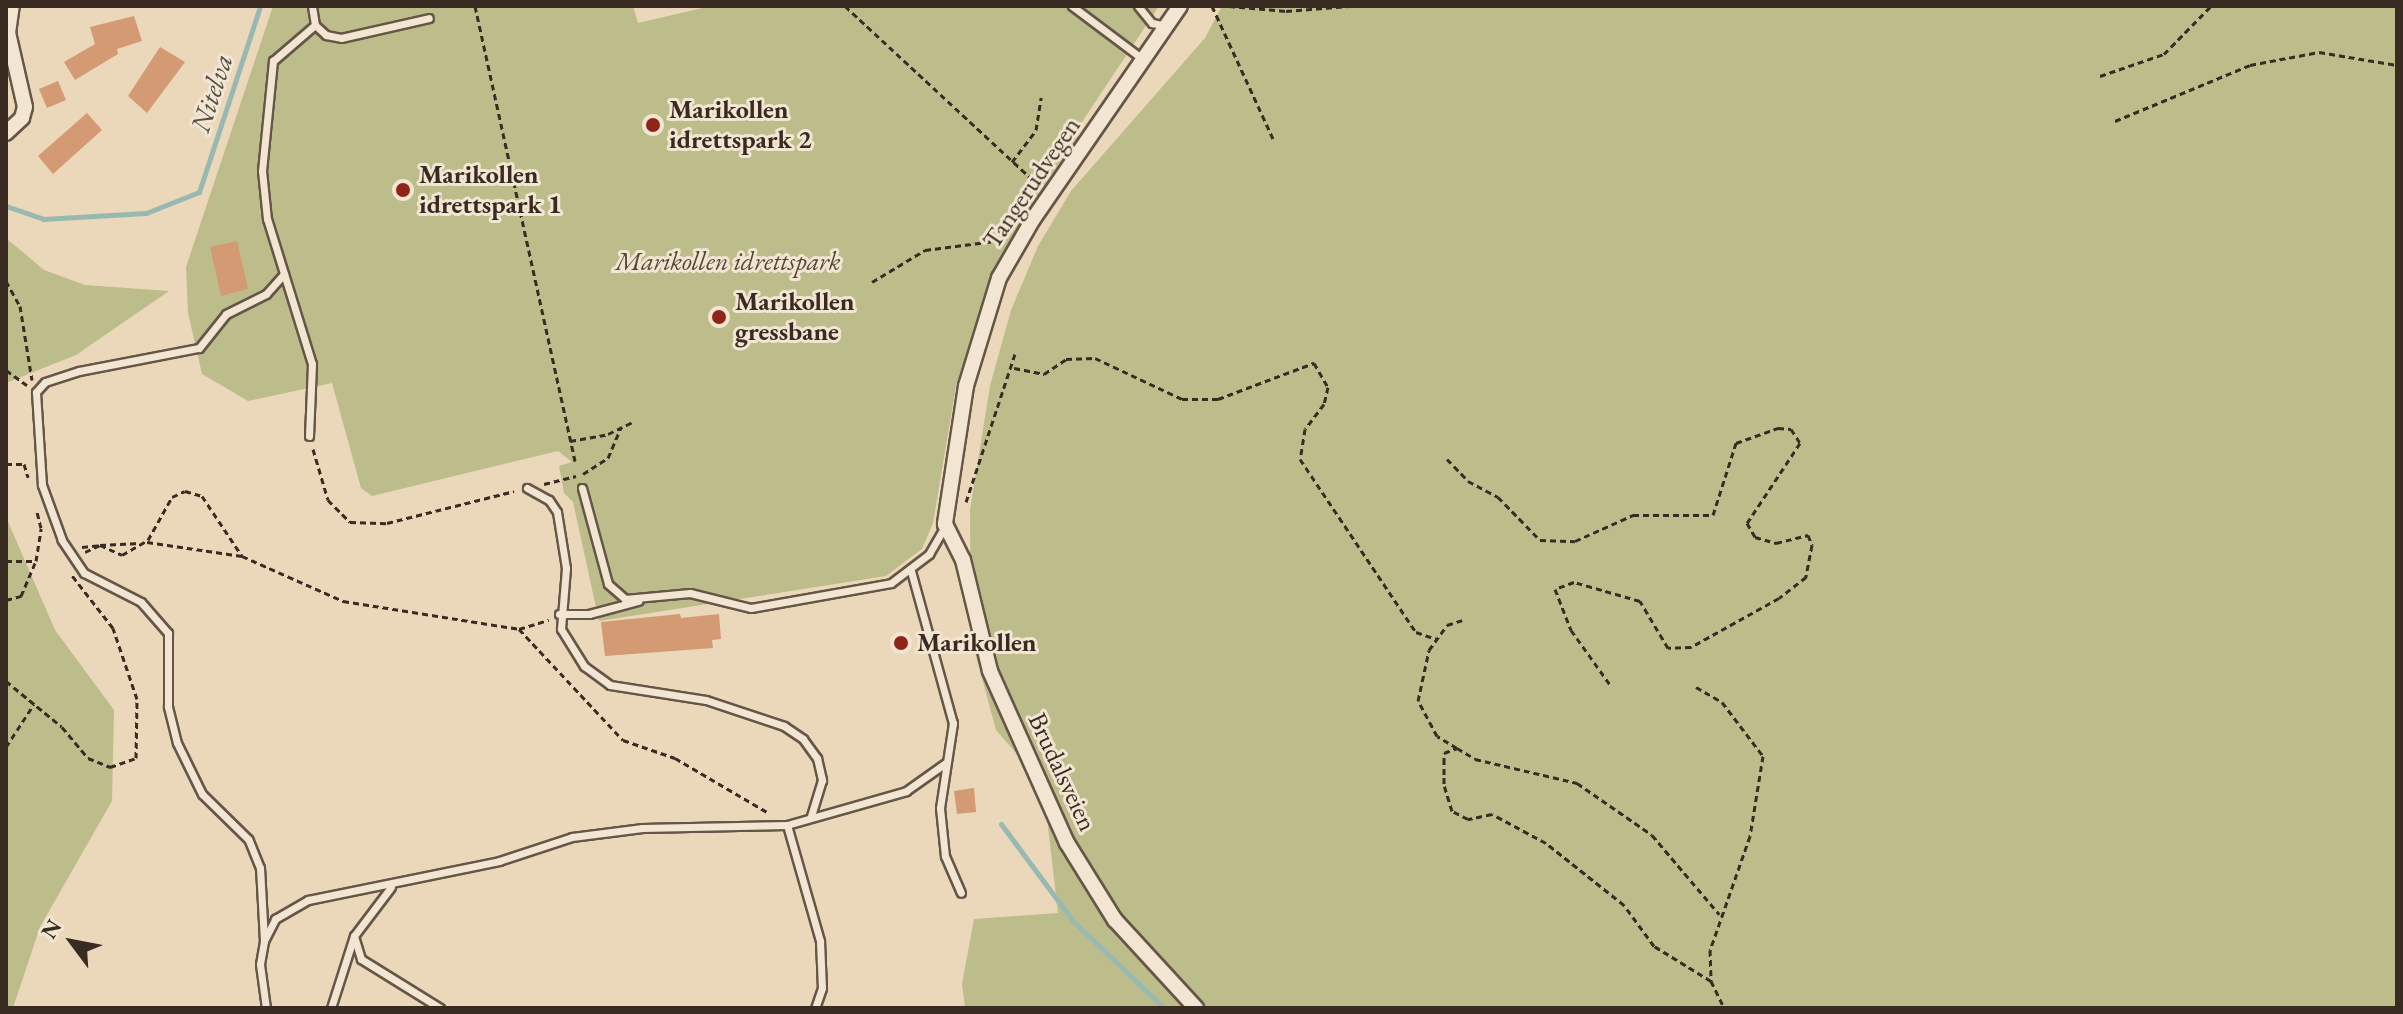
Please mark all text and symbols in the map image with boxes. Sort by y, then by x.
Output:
water label: Nitelva [183,50,239,136]
place label: Marikollen idrettspark 2 [669,94,812,156]
street label: Tangerudvegen [977,111,1087,255]
marker: Marikollen idrettspark 2 [644,116,662,134]
place label: Marikollen idrettspark 1 [419,159,562,220]
marker: Marikollen idrettspark 1 [394,181,412,199]
park label: Marikollen idrettspark [615,246,841,278]
place label: Marikollen gressbane [735,286,854,348]
marker: Marikollen gressbane [710,308,728,326]
place label: Marikollen [917,627,1036,659]
marker: Marikollen [892,634,910,652]
street label: Brudalsveien [1021,708,1103,836]
north arrow [32,902,112,982]
text: N [34,914,68,944]

